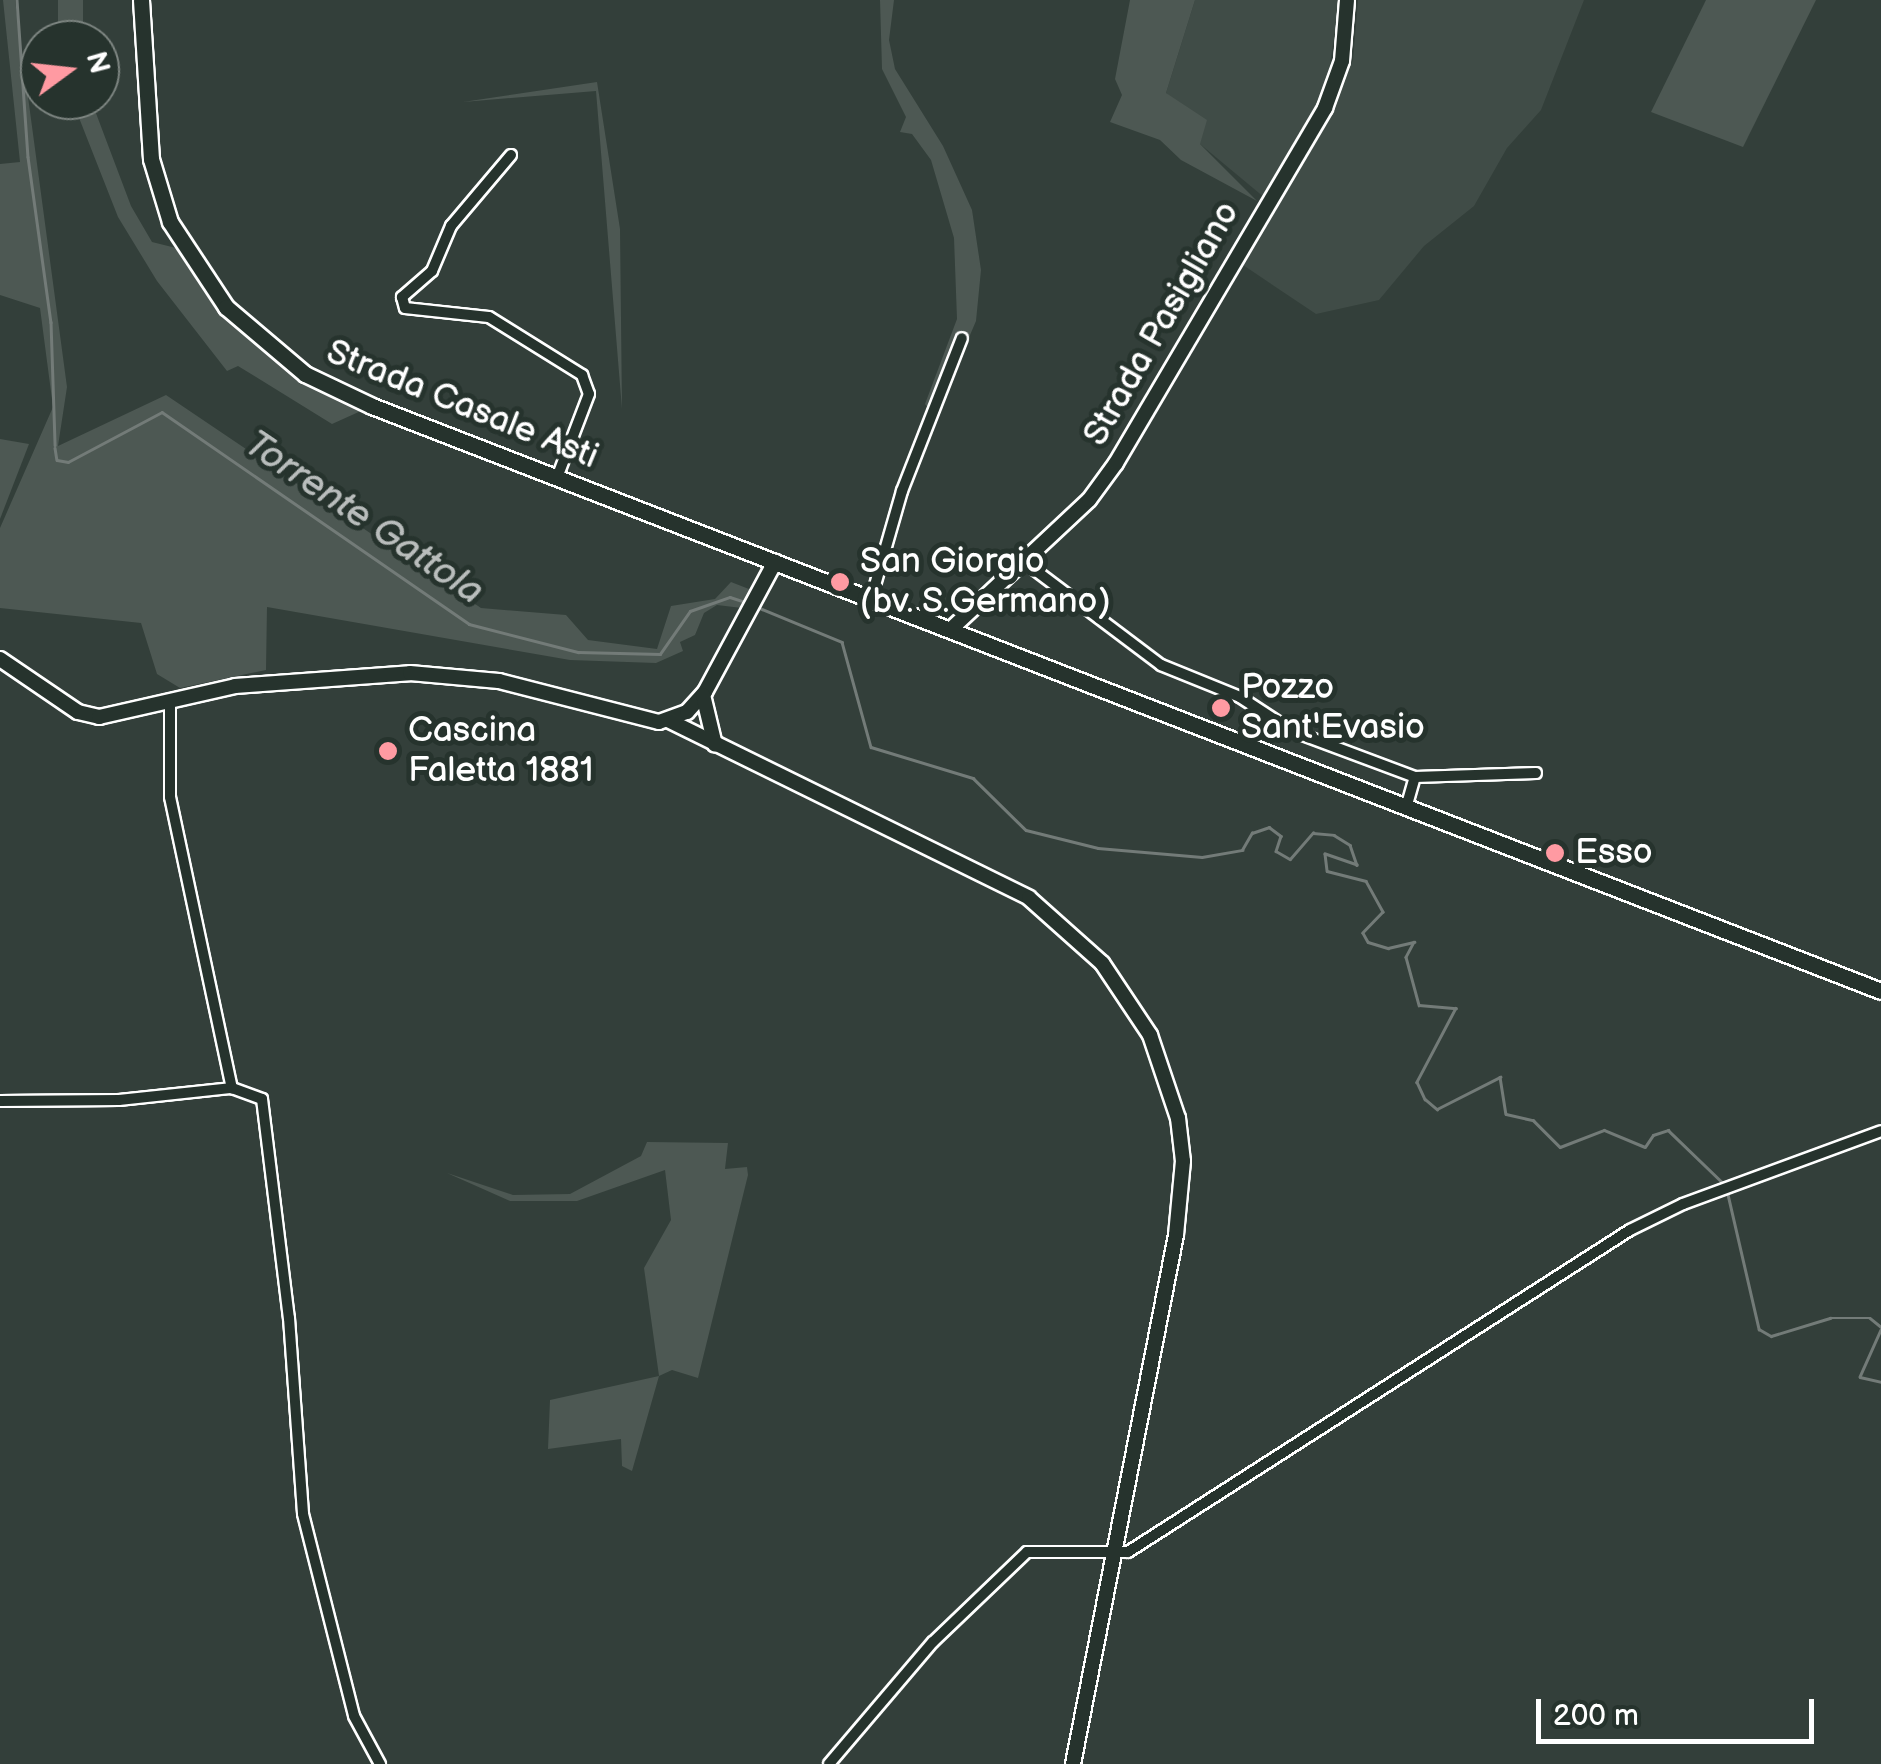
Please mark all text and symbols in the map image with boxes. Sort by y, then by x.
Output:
north arrow [20,20,120,120]
text: N [79,48,116,77]
street label: Strada Pasigliano [1075,195,1249,453]
street label: Strada Casale Asti [320,331,604,479]
water label: Torrente Gattola [236,421,492,615]
place label: San Giorgio (bv. S.Germano) [860,541,1111,623]
marker: San Giorgio (bv. S.Germano) [829,571,851,593]
place label: Pozzo Sant'Evasio [1241,667,1425,749]
marker: Pozzo Sant'Evasio [1210,697,1232,719]
place label: Cascina Faletta 1881 [408,710,594,792]
marker: Cascina Faletta 1881 [377,740,399,762]
place label: Esso [1575,832,1653,874]
marker: Esso [1544,842,1566,864]
scale bar [1541,1679,1818,1741]
text: 200 m [1553,1698,1639,1734]

